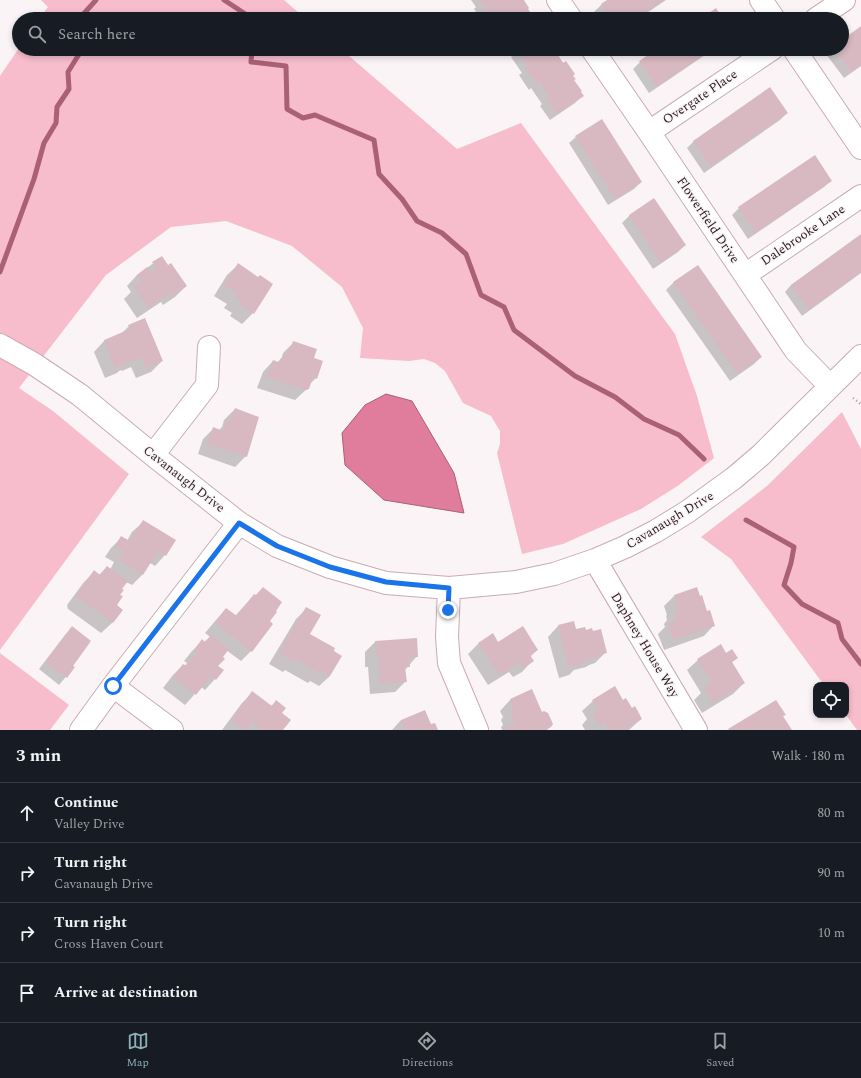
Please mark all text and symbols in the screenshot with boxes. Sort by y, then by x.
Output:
search box [12,12,849,56]
icon: search [26,23,48,45]
text: Search here [58,23,136,46]
street label: Overgate Place [658,64,742,130]
street label: Flowerfield Drive [671,173,745,267]
street label: Dalebrooke Lane [757,199,849,271]
street label: Cavanaugh Drive [139,441,229,517]
street label: Cavanaugh Drive [622,486,718,554]
street label: Daphney House Way [606,589,685,702]
route end [439,601,457,619]
route start [104,677,122,695]
map controls [813,682,849,718]
button: locate [813,682,849,718]
text: 3 min [16,743,61,769]
text: Walk · 180 m [771,746,845,766]
text: Continue [54,791,119,814]
icon: ahead [16,802,38,824]
text: 80 m [818,803,845,823]
text: Valley Drive [54,814,125,834]
text: Turn right [54,851,127,874]
icon: right [16,862,38,884]
text: 90 m [818,863,845,883]
text: Cavanaugh Drive [54,874,153,894]
text: Turn right [54,911,127,934]
icon: right [16,922,38,944]
text: 10 m [818,923,845,943]
text: Cross Haven Court [54,934,164,954]
text: Arrive at destination [54,981,198,1004]
icon: arrive [16,982,38,1004]
tab: Map [127,1030,149,1071]
tab: Directions [402,1030,453,1071]
tab: Saved [706,1030,734,1071]

